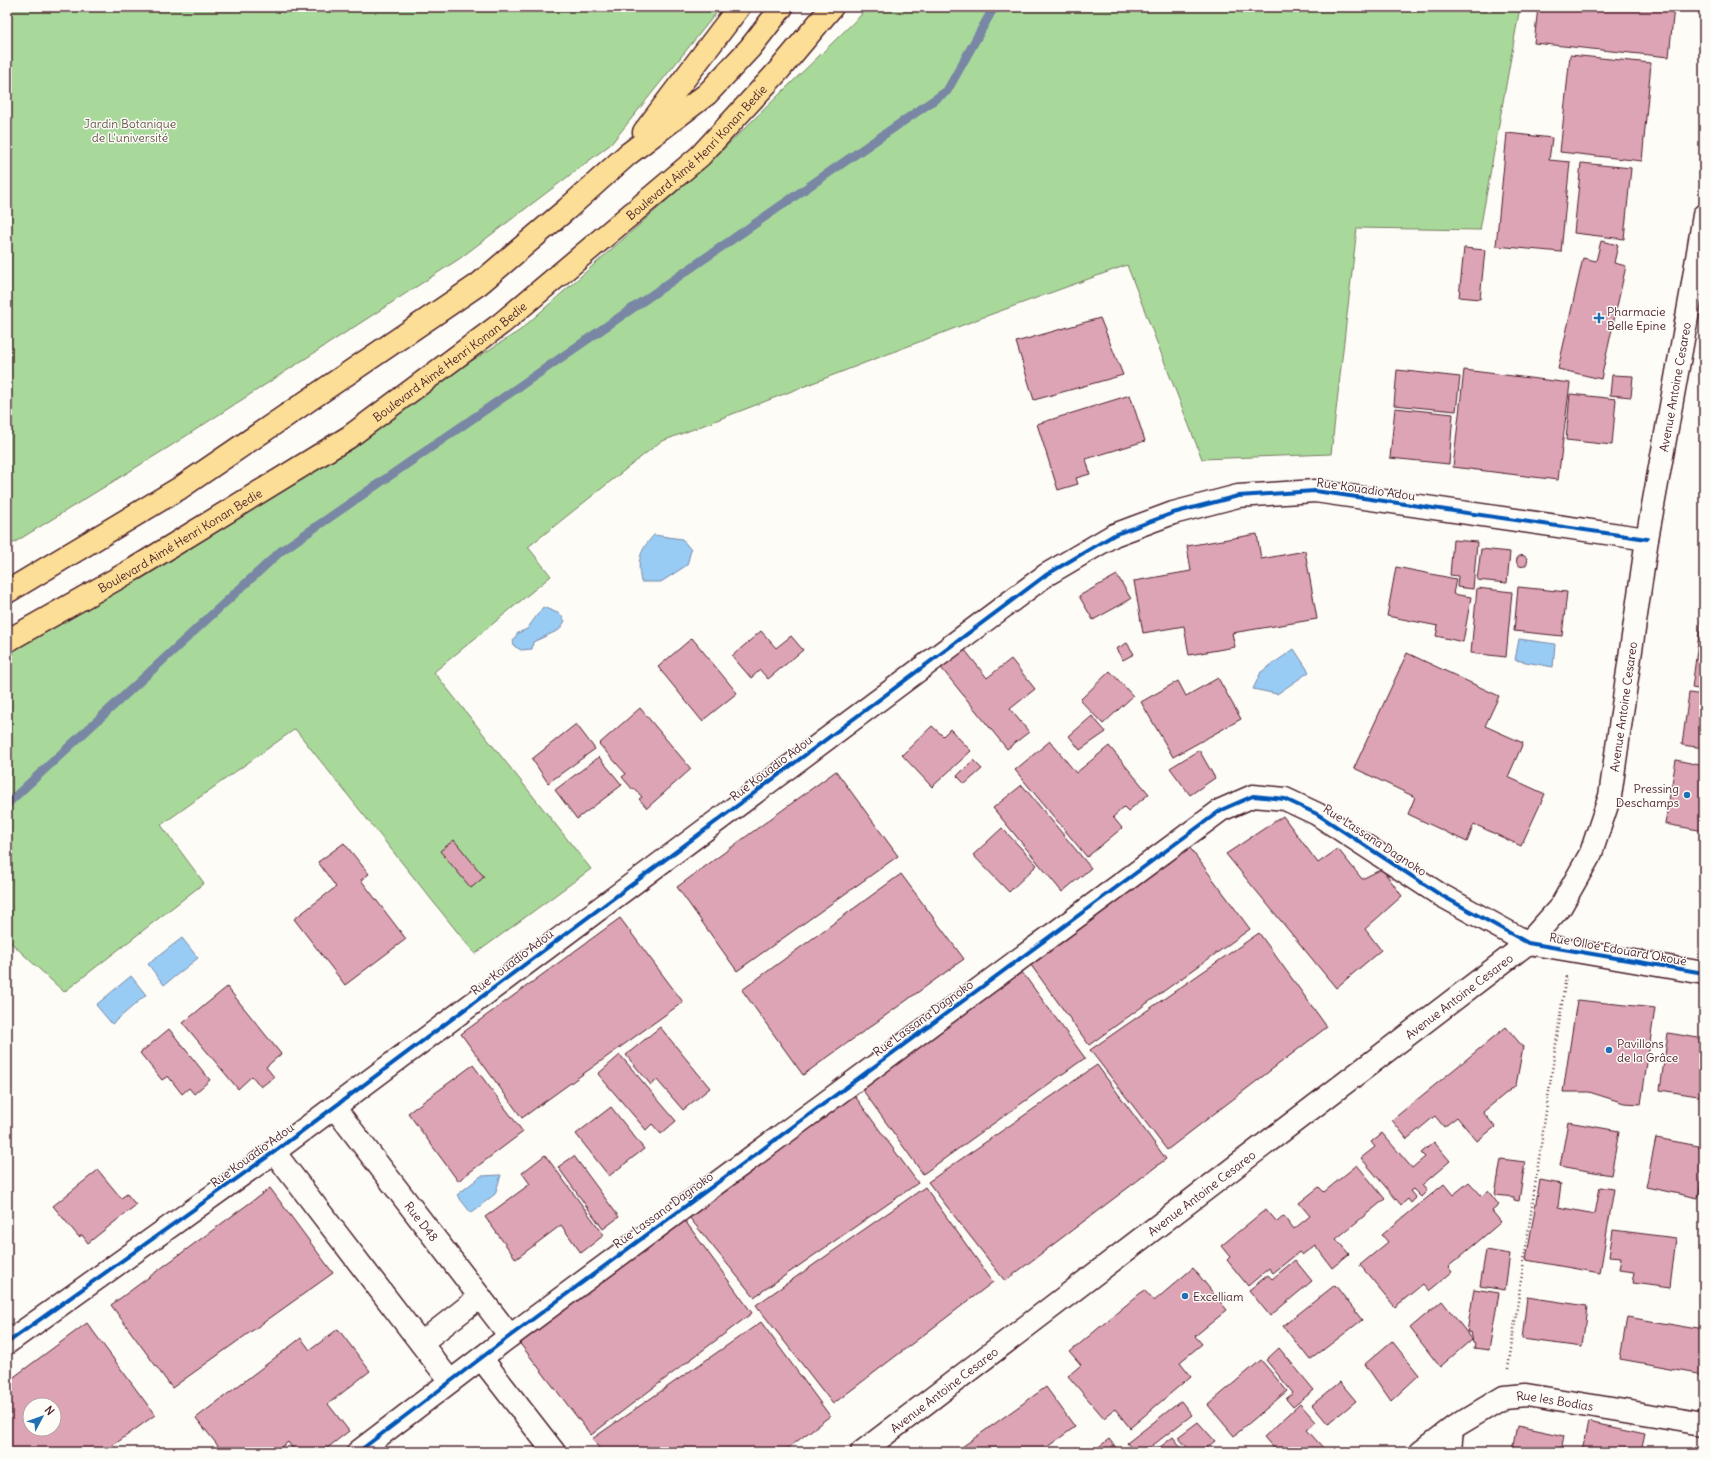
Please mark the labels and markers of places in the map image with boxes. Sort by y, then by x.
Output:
place label: Pharmacie Belle Epine [1607,304,1666,333]
marker: Pharmacie Belle Epine [1594,313,1604,323]
place label: Pressing Deschamps [1616,781,1679,810]
marker: Pressing Deschamps [1682,790,1692,800]
place label: Pavillons de la Grâce [1617,1036,1678,1065]
marker: Pavillons de la Grâce [1604,1045,1614,1055]
place label: Excelliam [1193,1289,1244,1304]
marker: Excelliam [1180,1291,1190,1301]

